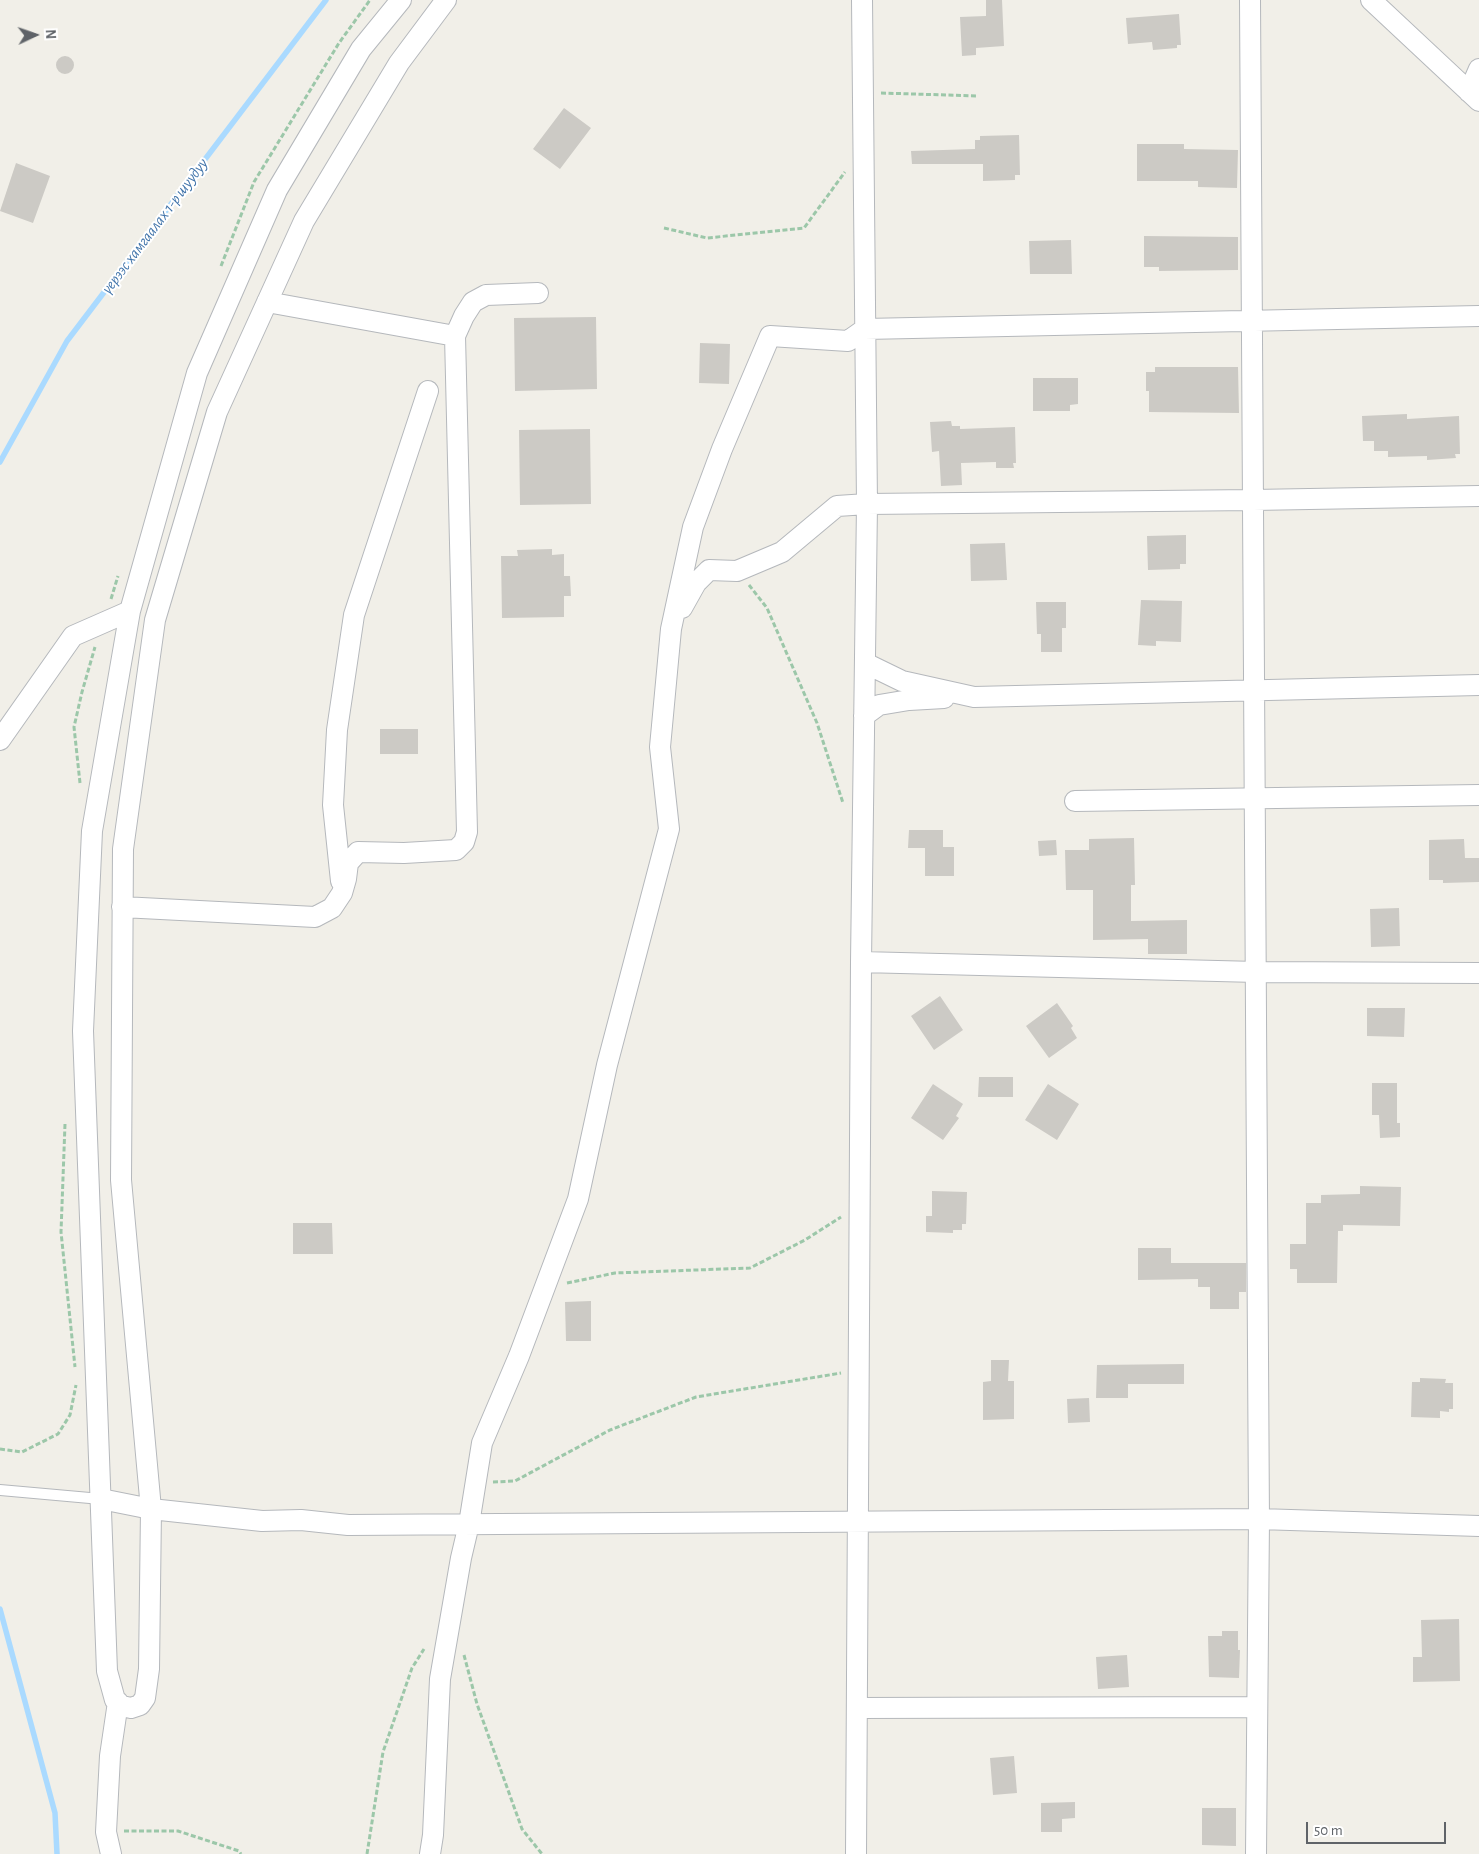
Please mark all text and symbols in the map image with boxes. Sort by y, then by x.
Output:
north arrow [10,10,60,60]
text: N [43,29,57,39]
water label: үерээс хамгаалах 1-р шуудуу [98,154,212,298]
scale bar [1309,1812,1449,1844]
text: 50 m [1314,1823,1343,1838]

